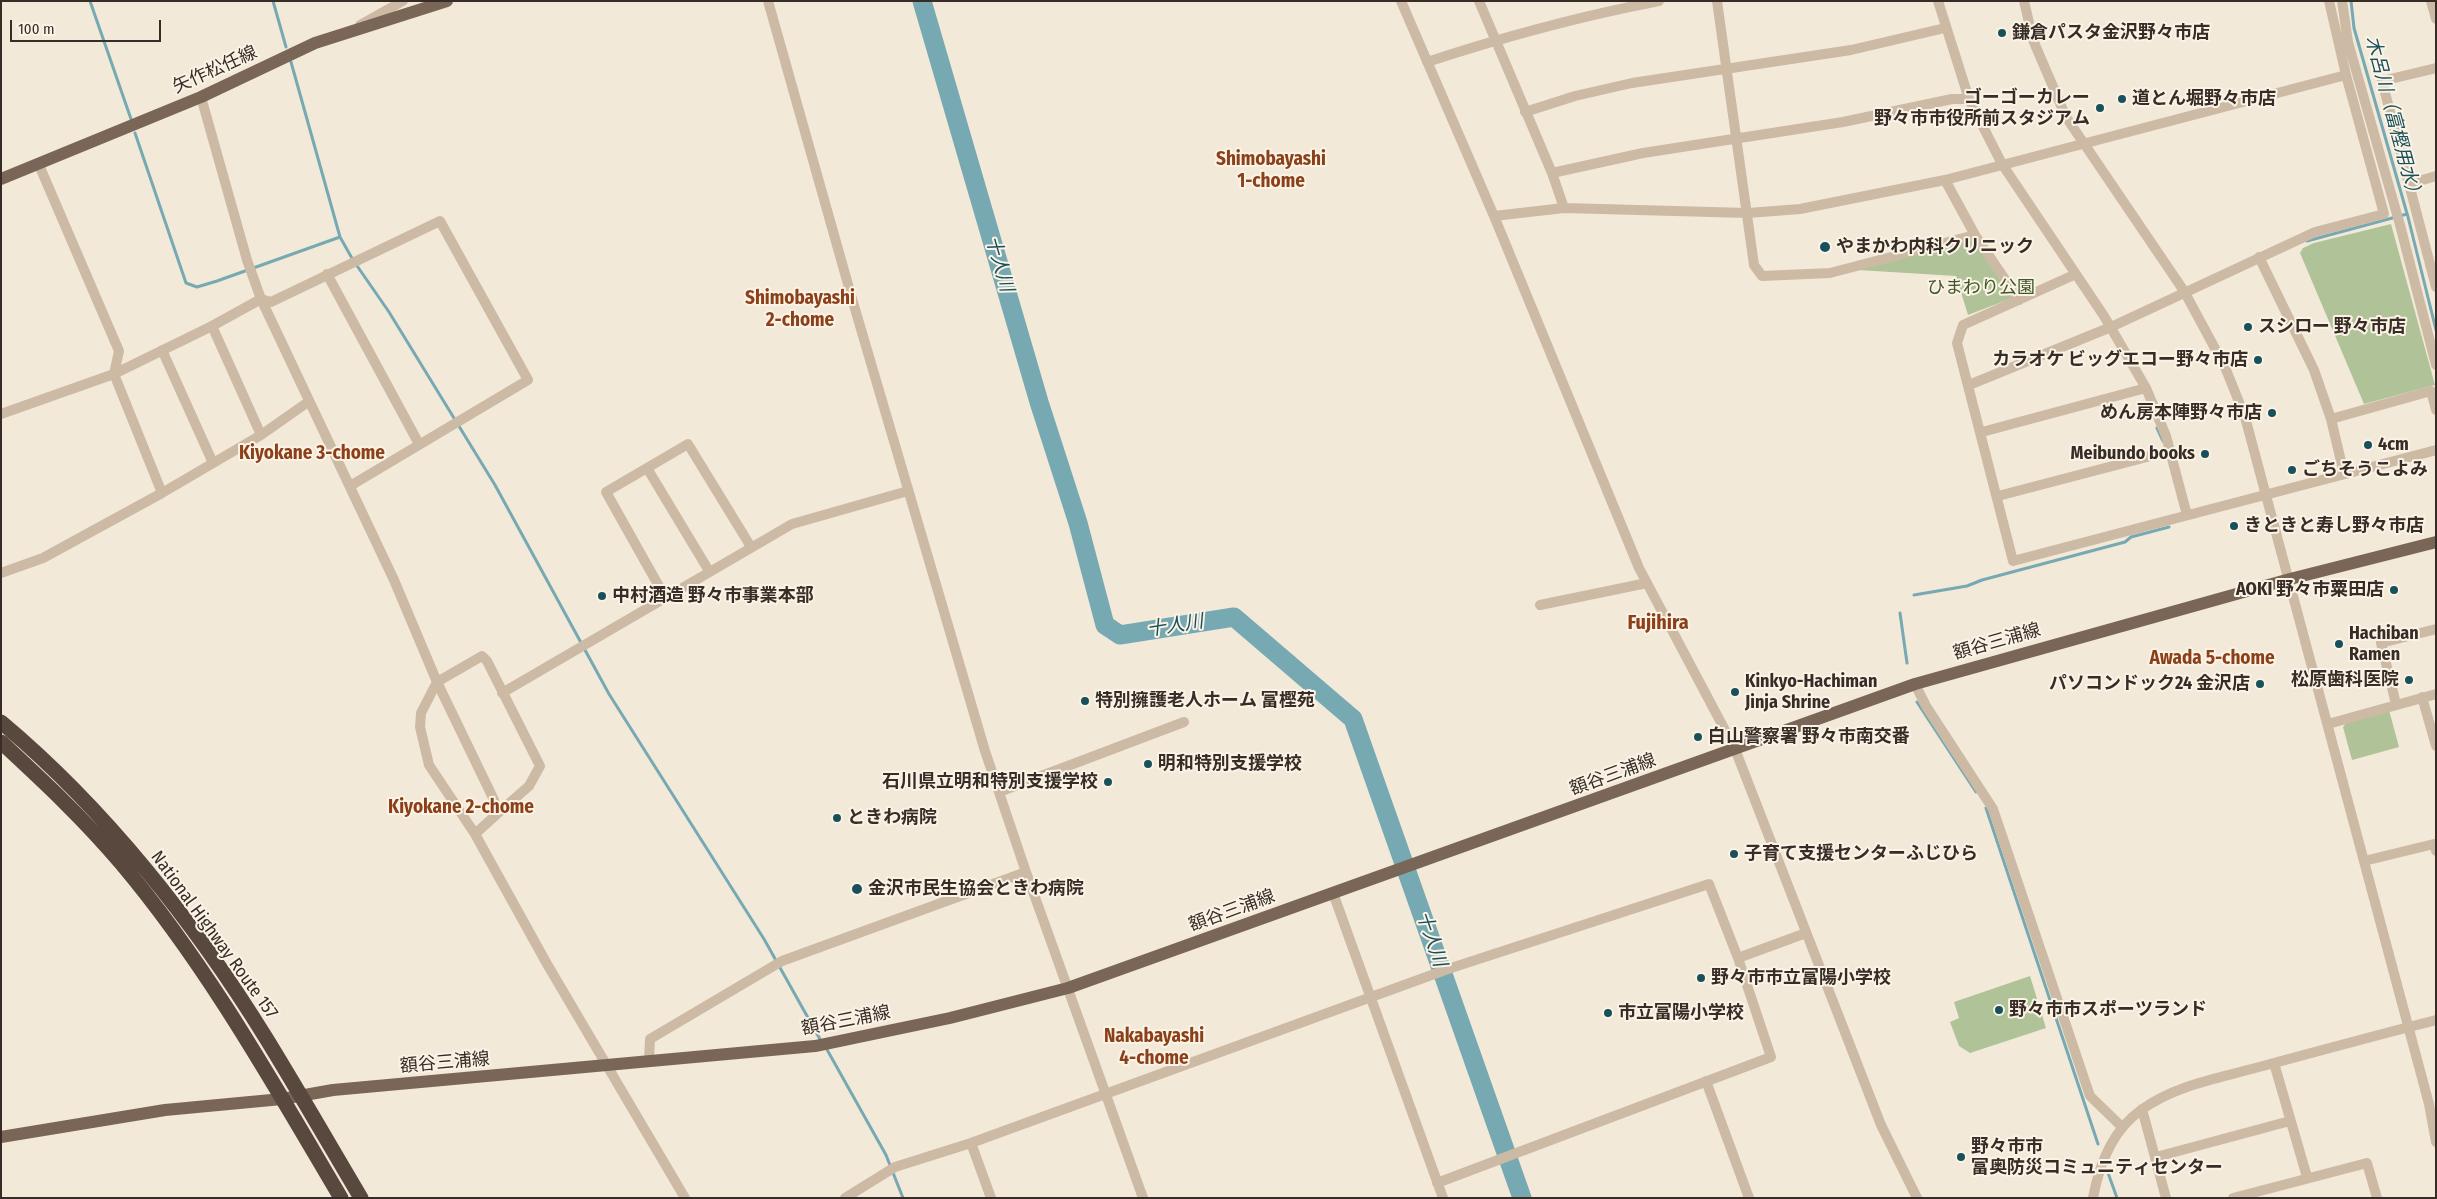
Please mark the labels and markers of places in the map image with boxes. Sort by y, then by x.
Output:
place label: 鎌倉パスタ金沢野々市店 [2012,22,2210,44]
marker: 鎌倉パスタ金沢野々市店 [1996,27,2008,39]
place label: ゴーゴーカレー 野々市市役所前スタジアム [1874,87,2090,130]
place label: 道とん堀野々市店 [2132,88,2276,110]
marker: 道とん堀野々市店 [2116,93,2128,105]
marker: ゴーゴーカレー 野々市市役所前スタジアム [2094,102,2106,114]
place label: やまかわ内科クリニック [1836,236,2034,258]
marker: やまかわ内科クリニック [1818,240,1832,254]
place label: スシロー 野々市店 [2258,316,2406,338]
marker: スシロー 野々市店 [2242,321,2254,333]
place label: カラオケ ビッグエコー野々市店 [1992,349,2248,371]
marker: カラオケ ビッグエコー野々市店 [2252,354,2264,366]
place label: めん房本陣野々市店 [2100,402,2262,424]
marker: めん房本陣野々市店 [2266,407,2278,419]
place label: 4cm [2378,434,2409,456]
marker: 4cm [2362,439,2374,451]
place label: Meibundo books [2071,443,2195,465]
marker: Meibundo books [2199,448,2211,460]
place label: ごちそうこよみ [2302,459,2428,481]
marker: ごちそうこよみ [2286,464,2298,476]
place label: きときと寿し野々市店 [2244,515,2424,537]
marker: きときと寿し野々市店 [2228,520,2240,532]
place label: AOKI 野々市粟田店 [2236,579,2384,601]
marker: AOKI 野々市粟田店 [2388,584,2400,596]
place label: 中村酒造 野々市事業本部 [612,585,814,607]
marker: 中村酒造 野々市事業本部 [596,590,608,602]
place label: Hachiban Ramen [2349,623,2419,666]
marker: Hachiban Ramen [2333,638,2345,650]
place label: 松原歯科医院 [2291,669,2399,691]
place label: Kinkyo-Hachiman Jinja Shrine [1745,671,1877,714]
place label: パソコンドック24 金沢店 [2049,673,2250,695]
marker: 松原歯科医院 [2403,674,2415,686]
marker: パソコンドック24 金沢店 [2254,678,2266,690]
marker: Kinkyo-Hachiman Jinja Shrine [1729,686,1741,698]
place label: 特別擁護老人ホーム 富樫苑 [1095,690,1315,712]
marker: 特別擁護老人ホーム 富樫苑 [1079,695,1091,707]
place label: 白山警察署 野々市南交番 [1708,726,1910,748]
marker: 白山警察署 野々市南交番 [1692,731,1704,743]
place label: 明和特別支援学校 [1158,753,1302,775]
marker: 明和特別支援学校 [1142,758,1154,770]
place label: 石川県立明和特別支援学校 [882,771,1098,793]
marker: 石川県立明和特別支援学校 [1102,776,1114,788]
place label: ときわ病院 [847,807,937,829]
marker: ときわ病院 [831,812,843,824]
place label: 子育て支援センターふじひら [1744,843,1978,865]
marker: 子育て支援センターふじひら [1728,848,1740,860]
place label: 金沢市民生協会ときわ病院 [868,878,1084,900]
marker: 金沢市民生協会ときわ病院 [850,882,864,896]
place label: 野々市市立富陽小学校 [1711,967,1891,989]
marker: 野々市市立富陽小学校 [1695,972,1707,984]
place label: 野々市市スポーツランド [2009,999,2207,1021]
place label: 市立富陽小学校 [1618,1002,1744,1024]
marker: 野々市市スポーツランド [1993,1004,2005,1016]
marker: 市立富陽小学校 [1602,1007,1614,1019]
place label: 野々市市 富奥防災コミュニティセンター [1971,1136,2223,1178]
marker: 野々市市 富奥防災コミュニティセンター [1955,1151,1967,1163]

